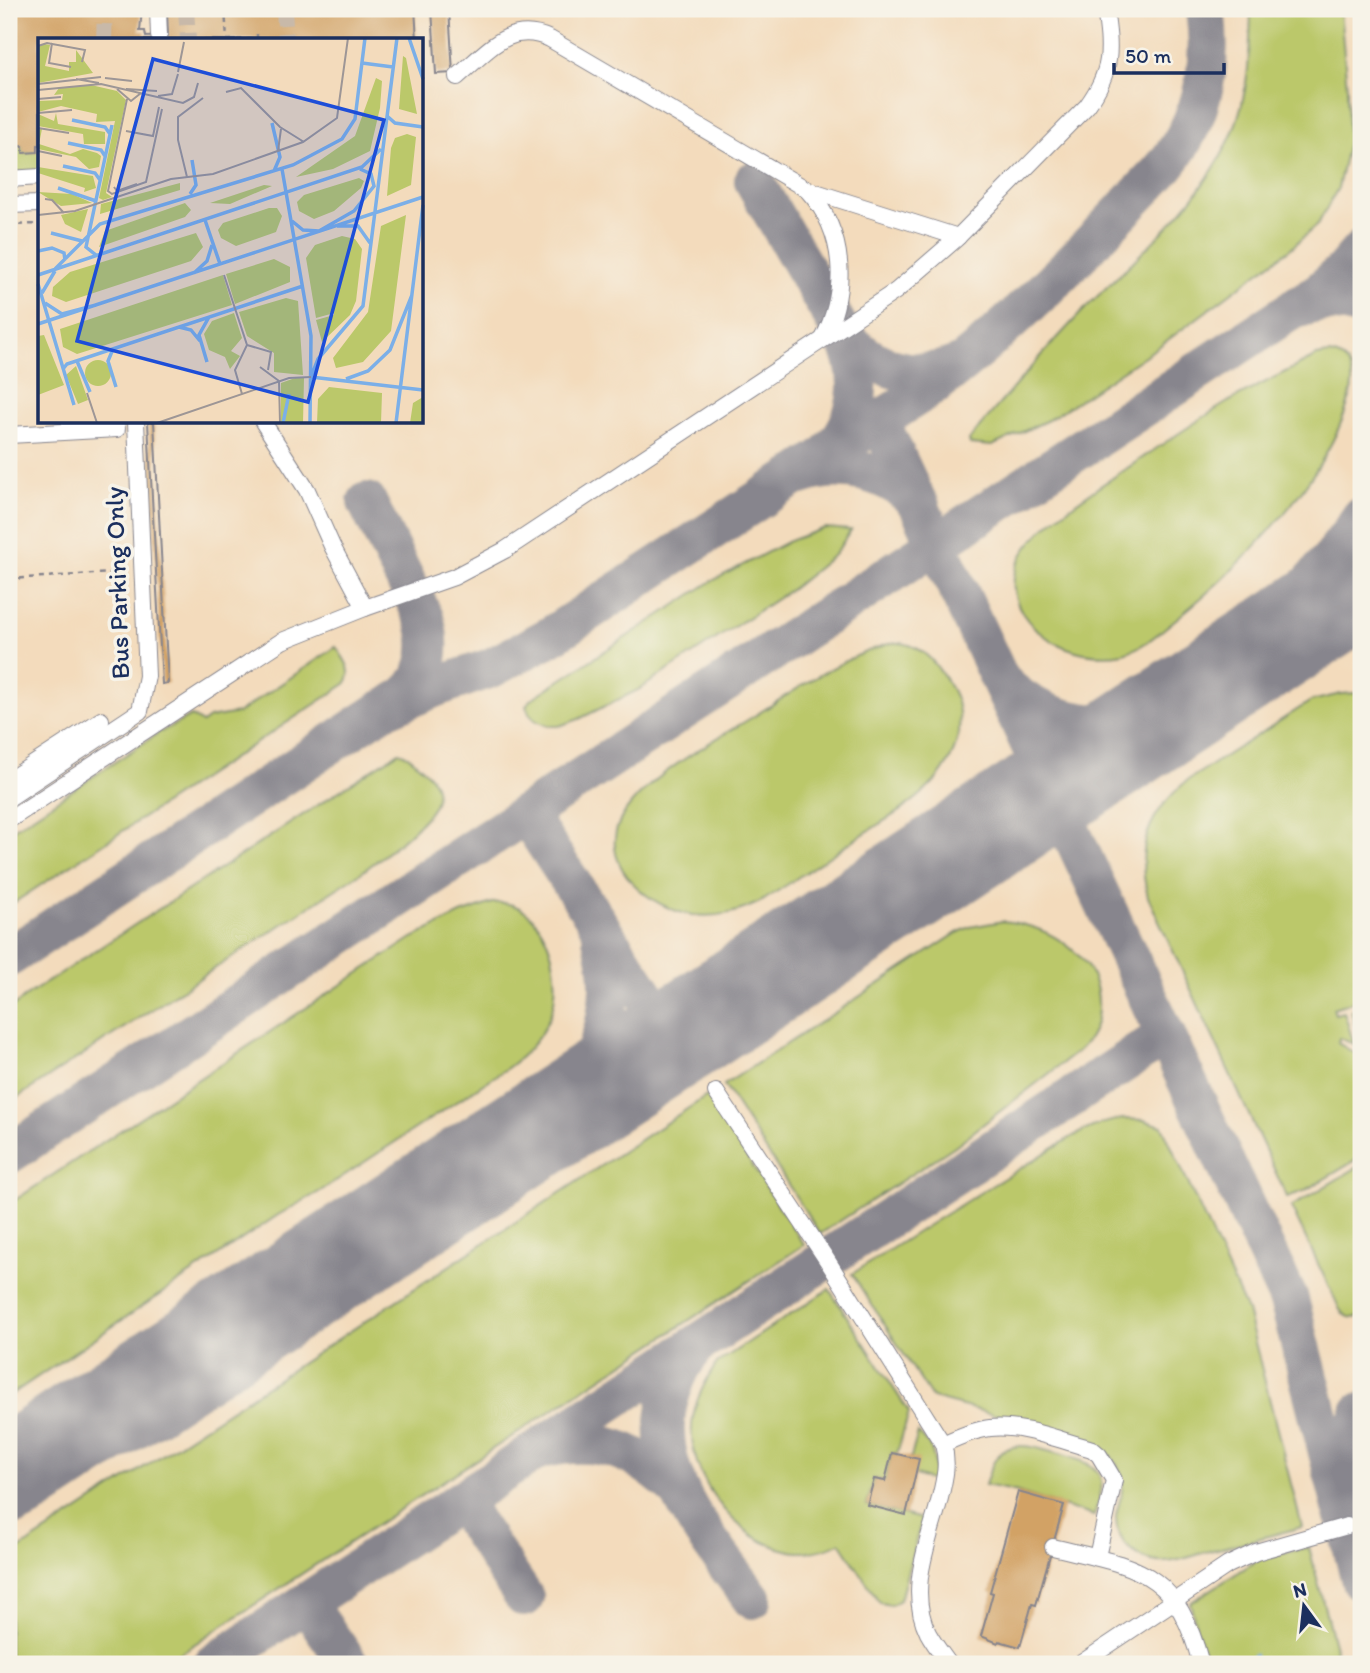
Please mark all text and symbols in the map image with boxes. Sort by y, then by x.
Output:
scale bar [1114,32,1225,76]
inset map [38,38,424,424]
text: 50 m [1125,43,1172,68]
street label: Bus Parking Only [98,486,136,680]
north arrow [1268,1572,1338,1642]
text: N [1291,1577,1309,1603]

